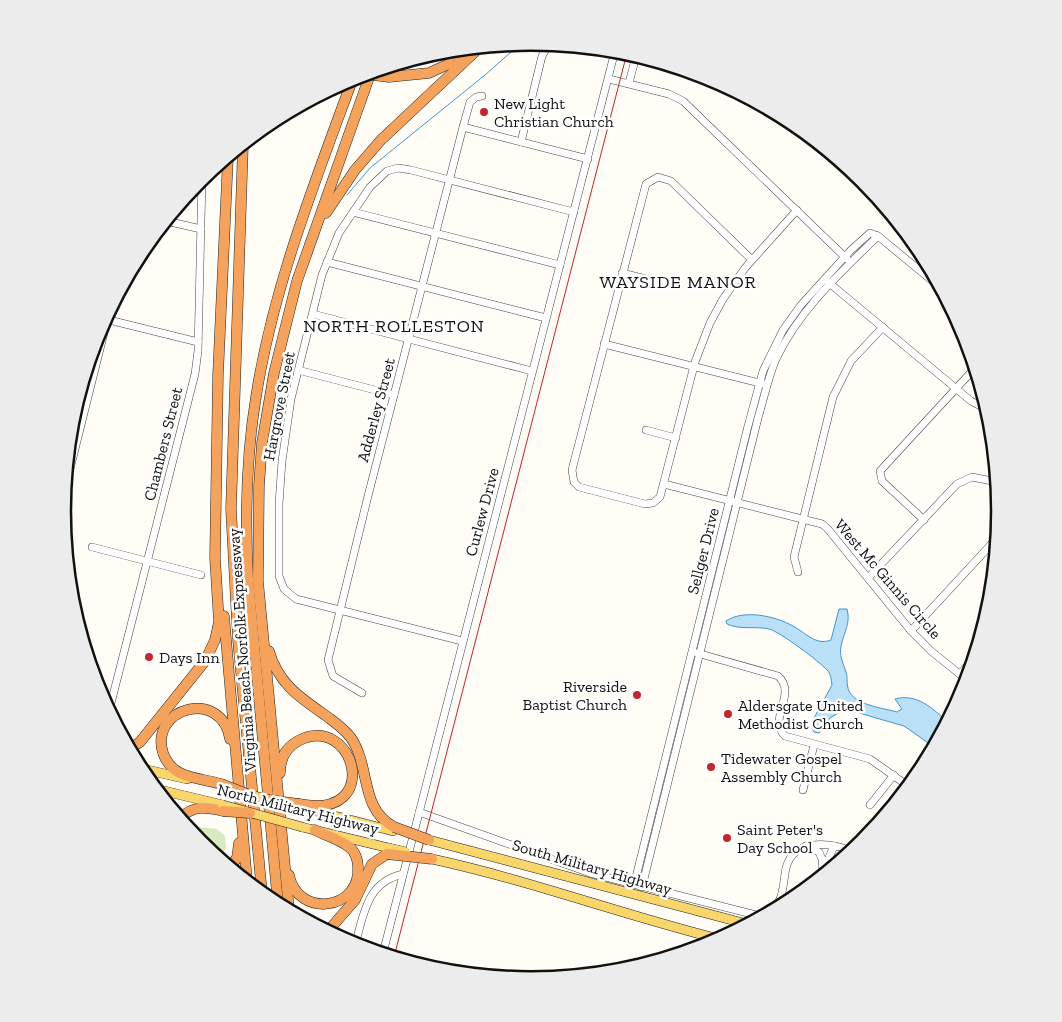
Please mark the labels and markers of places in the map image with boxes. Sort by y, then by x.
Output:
place label: New Light Christian Church [494,94,614,131]
marker: New Light Christian Church [478,106,490,118]
place label: Days Inn [159,648,221,667]
marker: Days Inn [143,651,155,663]
place label: Riverside Baptist Church [522,677,627,714]
marker: Riverside Baptist Church [631,689,643,701]
place label: Aldersgate United Methodist Church [738,696,864,733]
marker: Aldersgate United Methodist Church [722,708,734,720]
place label: Tidewater Gospel Assembly Church [721,749,842,786]
marker: Tidewater Gospel Assembly Church [705,761,717,773]
place label: Saint Peter's Day School [737,820,823,857]
marker: Saint Peter's Day School [721,832,733,844]

